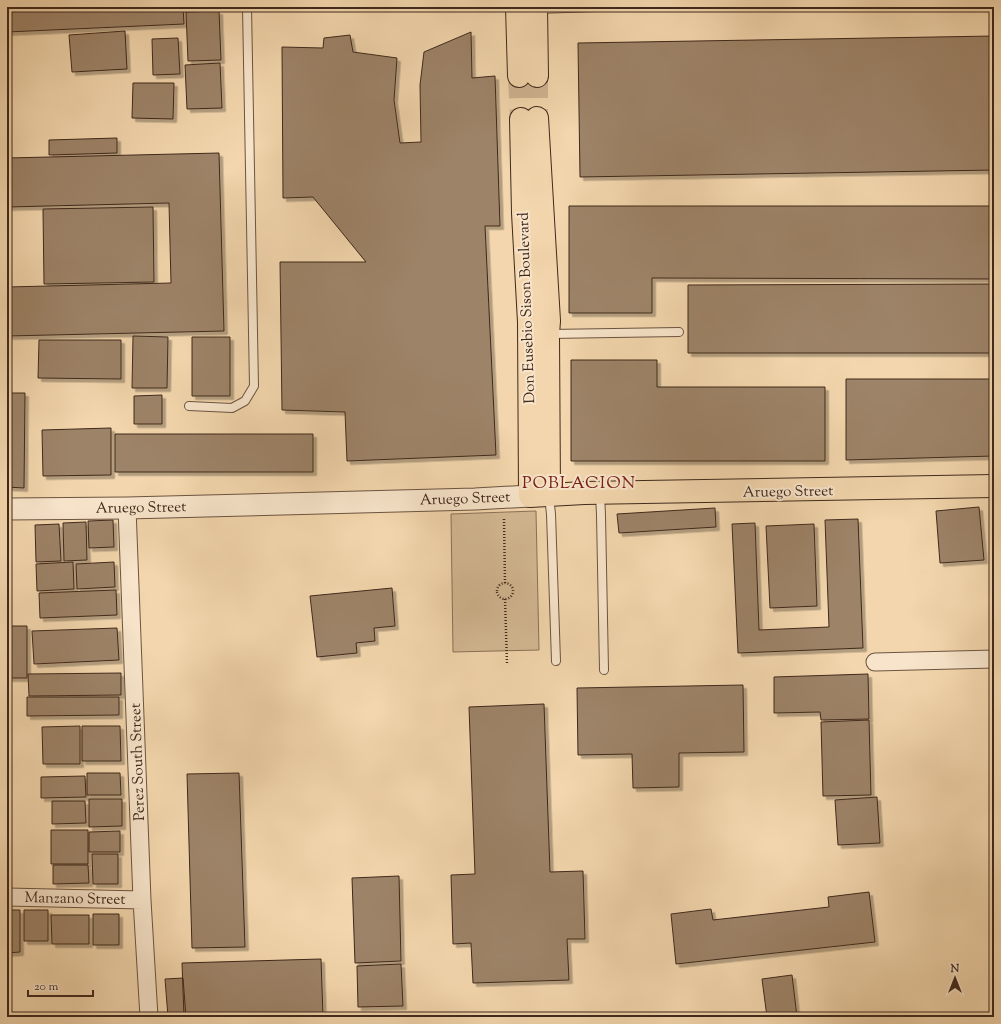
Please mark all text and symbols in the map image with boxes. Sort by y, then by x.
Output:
street label: Don Eusebio Sison Boulevard [514,211,541,404]
district label: POBLACION [522,472,636,496]
street label: Aruego Street [743,481,833,504]
street label: Aruego Street [419,487,511,512]
street label: Aruego Street [96,497,186,520]
street label: Perez South Street [126,703,151,821]
street label: Manzano Street [24,888,126,911]
north arrow [935,958,975,998]
text: N [950,961,960,977]
scale bar [28,972,93,998]
text: 20 m [34,978,59,996]

